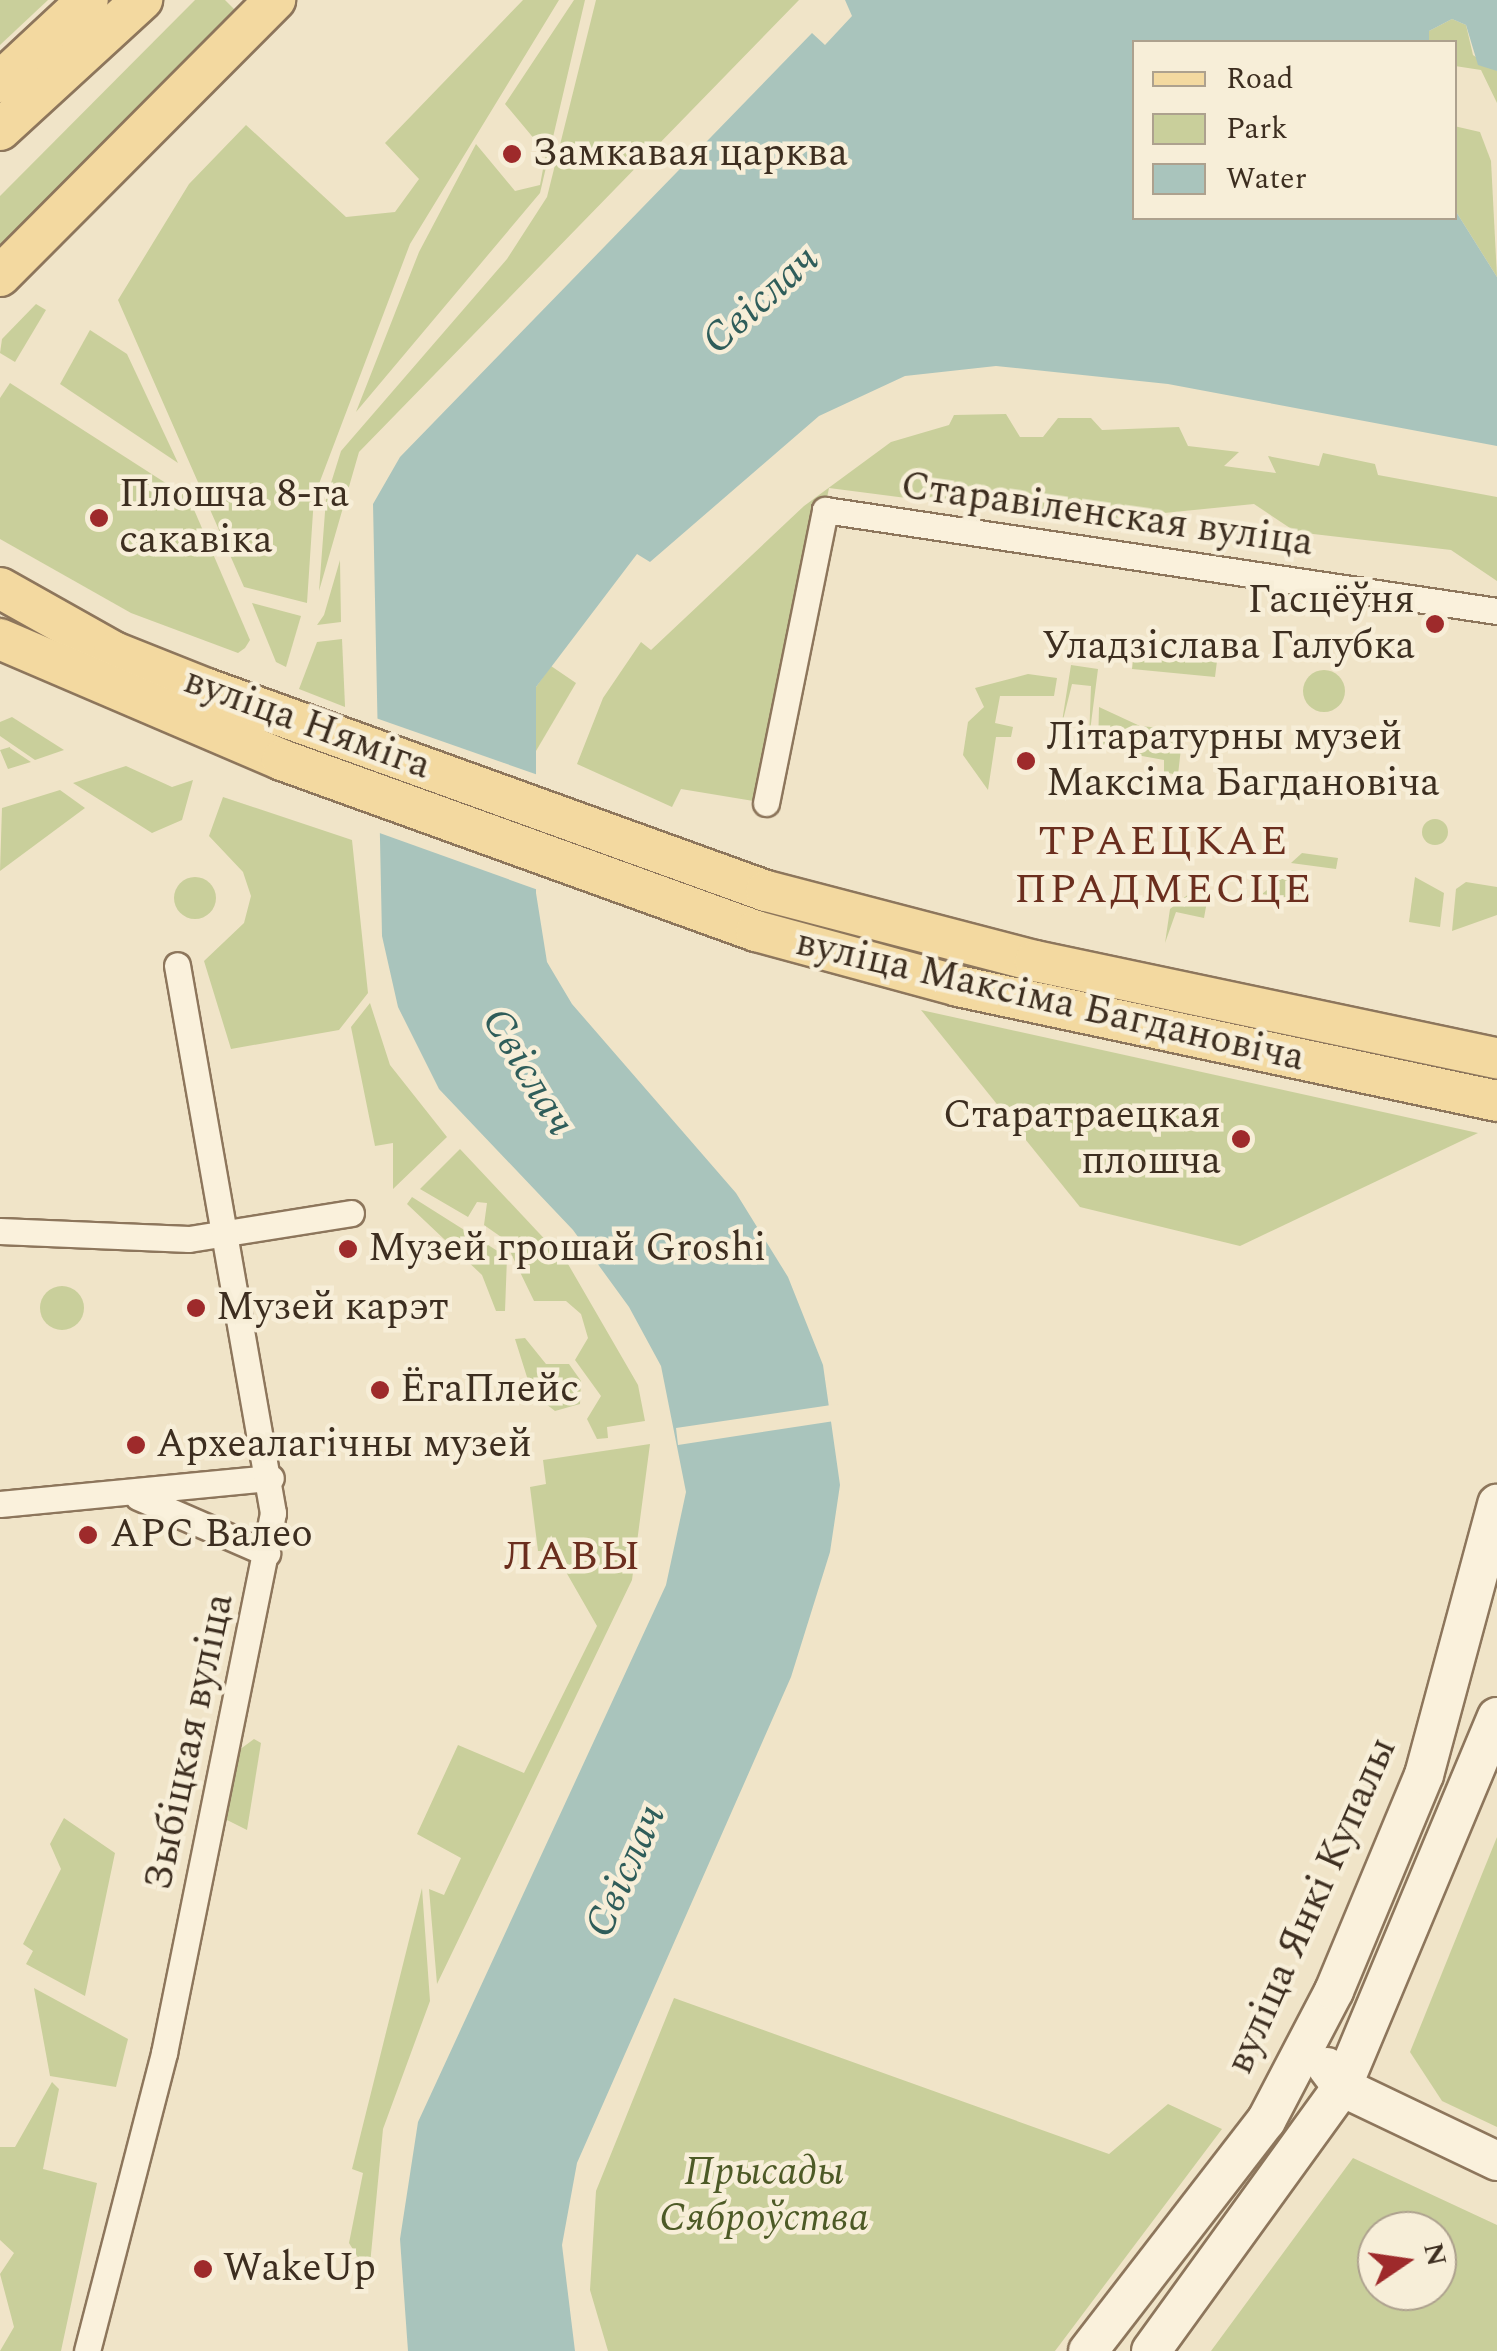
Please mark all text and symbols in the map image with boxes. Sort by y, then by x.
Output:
legend [1132,40,1457,220]
text: Road [1226,56,1294,102]
text: Park [1226,106,1288,152]
place label: Замкавая царква [532,130,848,178]
marker: Замкавая царква [501,143,523,165]
text: Water [1226,156,1307,202]
water label: Свіслач [692,235,830,365]
street label: Старавіленская вуліца [898,462,1316,568]
place label: Плошча 8-га сакавіка [119,471,349,565]
marker: Плошча 8-га сакавіка [88,507,110,529]
place label: Гасцёўня Уладзіслава Галубка [1042,577,1415,671]
marker: Гасцёўня Уладзіслава Галубка [1424,613,1446,635]
street label: вуліца Няміга [177,657,437,791]
place label: Літаратурны музей Максіма Багдановіча [1046,714,1440,808]
marker: Літаратурны музей Максіма Багдановіча [1015,750,1037,772]
district label: ТРАЕЦКАЕ ПРАДМЕСЦЕ [1014,817,1314,916]
street label: вуліца Максіма Багдановіча [791,919,1309,1083]
water label: Свіслач [470,999,586,1145]
place label: Старатраецкая плошча [943,1092,1221,1186]
marker: Старатраецкая плошча [1230,1128,1252,1150]
place label: Музей грошай Groshi [368,1225,766,1273]
marker: Музей грошай Groshi [337,1238,359,1260]
place label: Музей карэт [216,1284,449,1332]
marker: Музей карэт [185,1297,207,1319]
place label: ЁгаПлейс [400,1366,579,1414]
marker: ЁгаПлейс [369,1379,391,1401]
place label: Археалагічны музей [156,1421,532,1469]
marker: Археалагічны музей [125,1434,147,1456]
place label: АРС Валео [110,1511,313,1559]
marker: АРС Валео [75,1522,101,1548]
district label: ЛАВЫ [503,1532,643,1582]
street label: Зыбіцкая вуліца [135,1589,245,1895]
street label: вуліца Янкі Купалы [1216,1731,1408,2081]
water label: Свіслач [575,1797,677,1945]
park label: Прысады Сяброўства [659,2149,869,2243]
north arrow [1357,2211,1457,2311]
text: N [1411,2239,1458,2271]
place label: WakeUp [223,2245,376,2293]
marker: WakeUp [192,2258,214,2280]

